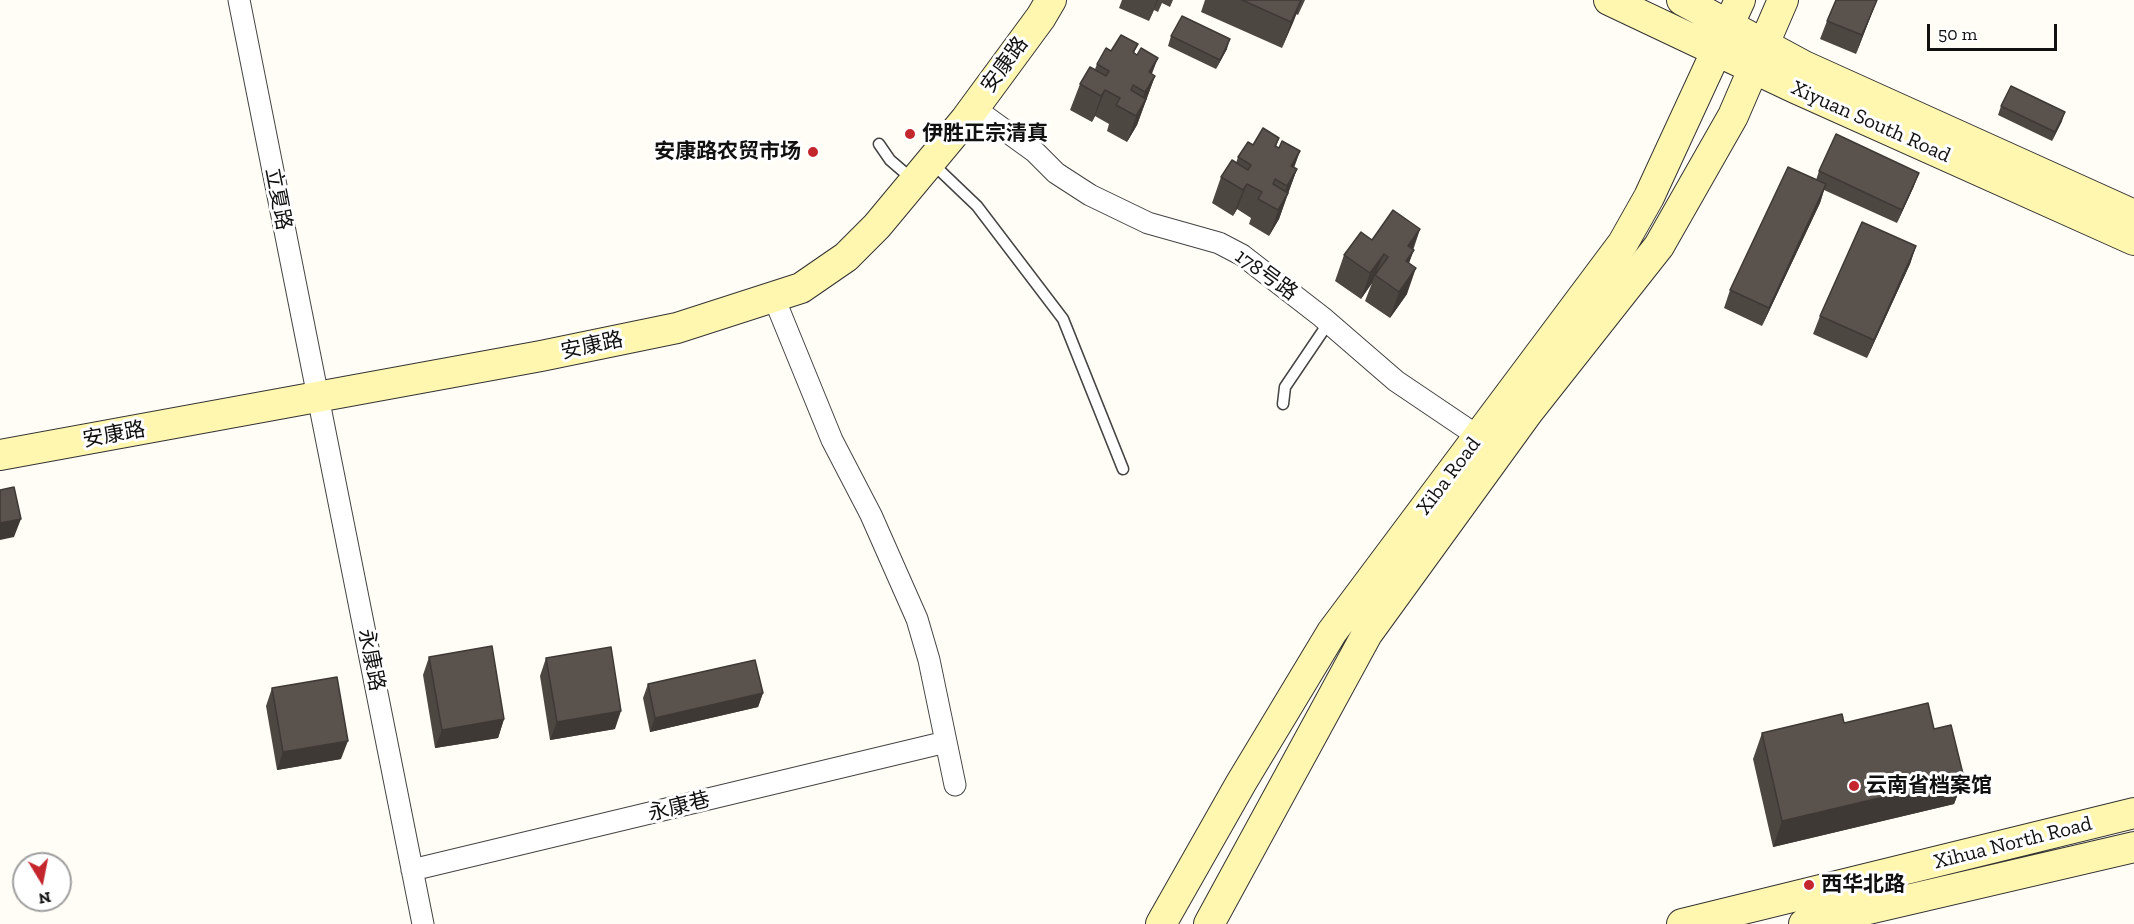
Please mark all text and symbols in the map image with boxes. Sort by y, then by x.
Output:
scale bar [1930,12,2060,50]
text: 50 m [1938,23,1977,45]
street label: 安康路 [976,32,1034,98]
street label: Xiyuan South Road [1788,76,1954,168]
place label: 伊胜正宗清真 [922,121,1048,147]
marker: 伊胜正宗清真 [903,127,917,141]
place label: 安康路农贸市场 [654,139,801,165]
marker: 安康路农贸市场 [806,145,820,159]
street label: 立夏路 [260,166,296,232]
street label: 178号路 [1230,244,1302,306]
street label: 安康路 [559,327,625,365]
street label: 安康路 [81,417,147,453]
street label: Xiba Road [1412,432,1486,520]
street label: 永康路 [353,627,389,693]
place label: 云南省档案馆 [1866,773,1992,799]
marker: 云南省档案馆 [1847,779,1861,793]
street label: 永康巷 [645,787,713,827]
street label: Xihua North Road [1932,811,2094,875]
north arrow [12,852,72,912]
place label: 西华北路 [1821,872,1905,898]
marker: 西华北路 [1802,878,1816,892]
text: N [37,888,53,909]

